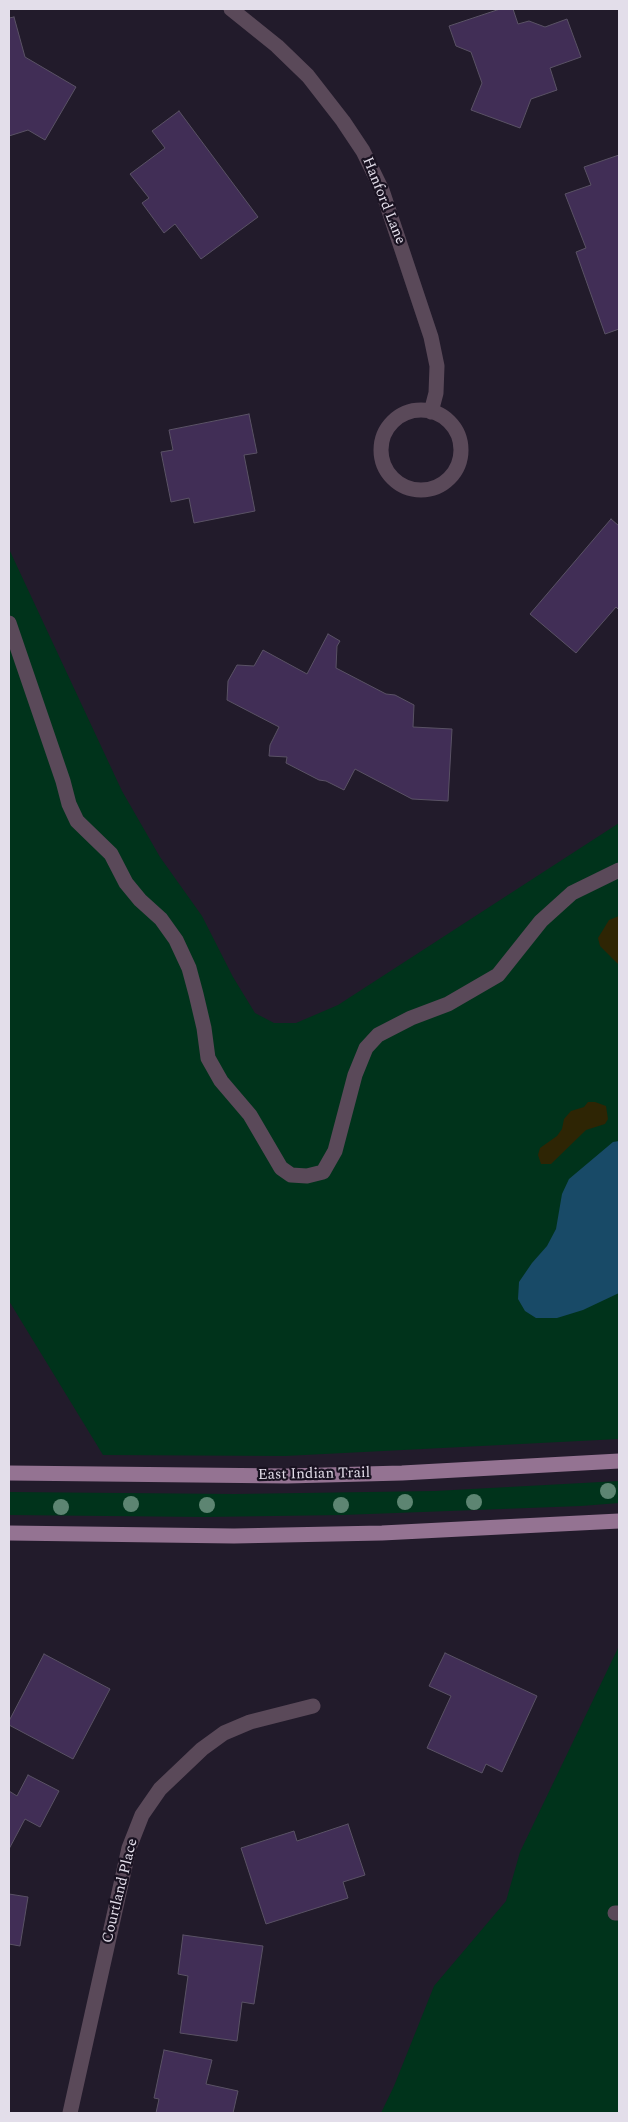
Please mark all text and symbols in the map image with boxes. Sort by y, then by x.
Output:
street label: Hanford Lane [357,155,409,247]
street label: East Indian Trail [258,1465,370,1485]
street label: Courtland Place [99,1837,143,1945]

